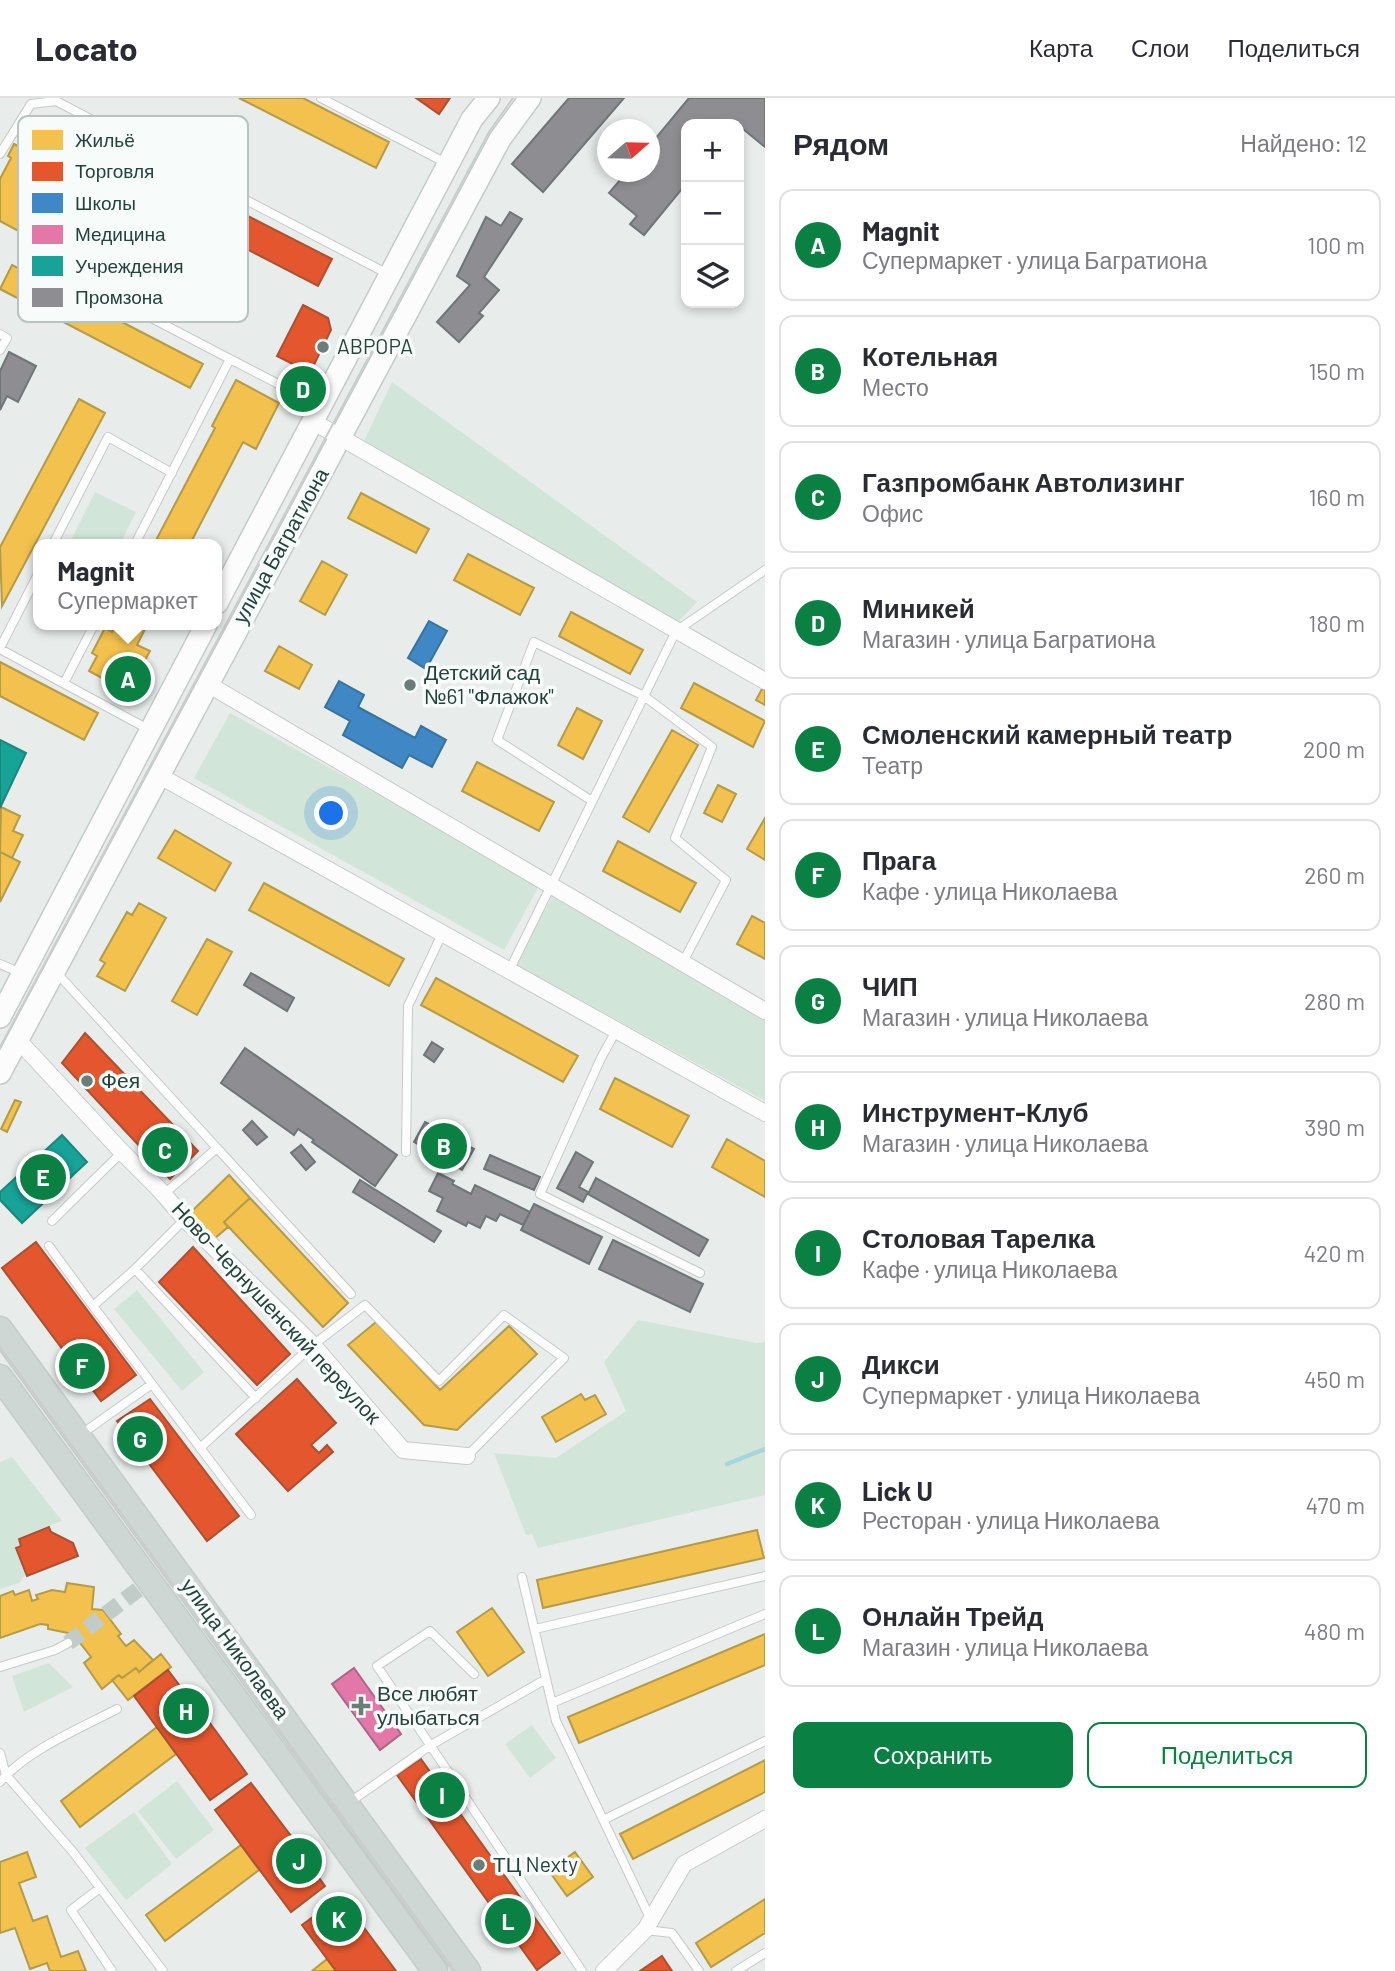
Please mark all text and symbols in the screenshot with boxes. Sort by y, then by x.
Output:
text: Locato [35,28,138,68]
text: Карта [1029,33,1093,62]
text: Слои [1131,33,1189,62]
text: Поделиться [1227,33,1360,62]
legend [18,116,248,322]
north arrow [597,119,660,182]
map controls [681,119,744,308]
button: + [681,119,744,182]
text: Рядом [793,125,889,161]
text: Жильё [75,128,135,151]
text: Найдено: 12 [1240,129,1367,157]
text: Торговля [75,159,154,182]
button: − [681,182,744,245]
text: Школы [75,191,136,214]
text: Magnit [862,215,940,246]
text: Медицина [75,222,166,245]
text: A [810,231,826,259]
text: 100 m [1307,231,1365,259]
button: layers [681,245,744,308]
text: Супермаркет · улица Багратиона [862,246,1207,274]
text: Учреждения [75,254,184,277]
text: Промзона [75,285,163,308]
place label: ABPOPA [337,333,413,358]
marker: ABPOPA [315,339,331,355]
text: Котельная [862,340,998,371]
text: B [811,357,825,385]
text: 150 m [1309,357,1365,385]
pin: D [280,363,326,415]
text: Место [862,373,929,401]
street label: улица Багратиона [227,463,333,628]
text: Газпромбанк Автолизинг [862,466,1185,497]
text: C [811,483,825,511]
text: 160 m [1308,483,1365,511]
text: Офис [862,499,923,527]
popup [33,539,222,630]
text: Magnit [57,555,135,586]
text: Супермаркет [57,586,198,614]
text: Миникей [862,592,975,623]
text: D [811,609,825,637]
text: 180 m [1308,609,1365,637]
text: Магазин · улица Багратиона [862,625,1156,653]
pin: A [105,653,151,705]
place label: Детский сад №61 "Флажок" [424,659,554,708]
marker: Детский сад №61 "Флажок" [402,677,418,693]
text: Смоленский камерный театр [862,718,1232,749]
text: E [811,735,825,763]
text: 200 m [1303,735,1365,763]
text: Театр [862,751,923,779]
your location [314,796,348,830]
text: Прага [862,844,936,875]
text: F [812,861,824,889]
text: 260 m [1304,861,1365,889]
text: Кафе · улица Николаева [862,877,1118,905]
text: ЧИП [862,970,918,1001]
text: G [811,987,825,1015]
text: 280 m [1304,987,1365,1015]
text: Магазин · улица Николаева [862,1003,1148,1031]
place label: Фея [101,1067,140,1092]
marker: Фея [79,1073,95,1089]
text: Инструмент-Клуб [862,1096,1089,1127]
text: H [811,1113,825,1141]
text: 390 m [1305,1113,1365,1141]
pin: B [421,1120,467,1172]
pin: C [142,1124,188,1176]
text: Магазин · улица Николаева [862,1129,1148,1157]
pin: E [20,1151,66,1203]
street label: Ново-Чернушенский переулок [168,1196,387,1429]
text: Столовая Тарелка [862,1222,1095,1253]
text: I [815,1239,821,1267]
text: 420 m [1303,1239,1365,1267]
text: Кафе · улица Николаева [862,1255,1118,1283]
pin: F [59,1340,105,1392]
text: Дикси [862,1348,940,1379]
text: J [811,1365,825,1393]
text: 450 m [1304,1365,1365,1393]
text: Супермаркет · улица Николаева [862,1381,1200,1409]
pin: G [117,1413,163,1465]
text: Lick U [862,1475,933,1506]
text: K [811,1491,825,1519]
text: 470 m [1306,1491,1365,1519]
text: Ресторан · улица Николаева [862,1506,1160,1534]
street label: улица Николаева [177,1573,296,1724]
text: Онлайн Трейд [862,1600,1044,1631]
text: L [811,1617,825,1645]
text: 480 m [1304,1617,1365,1645]
text: Магазин · улица Николаева [862,1633,1148,1661]
place label: Все любят улыбаться [377,1680,480,1729]
pin: H [163,1685,209,1737]
marker: Все любят улыбаться [351,1696,371,1716]
button: Сохранить [793,1722,1073,1788]
button: Поделиться [1087,1722,1367,1788]
pin: I [419,1769,465,1821]
pin: J [276,1835,322,1887]
place label: ТЦ Nexty [493,1851,578,1876]
marker: ТЦ Nexty [471,1857,487,1873]
pin: K [316,1893,362,1945]
pin: L [485,1895,531,1947]

